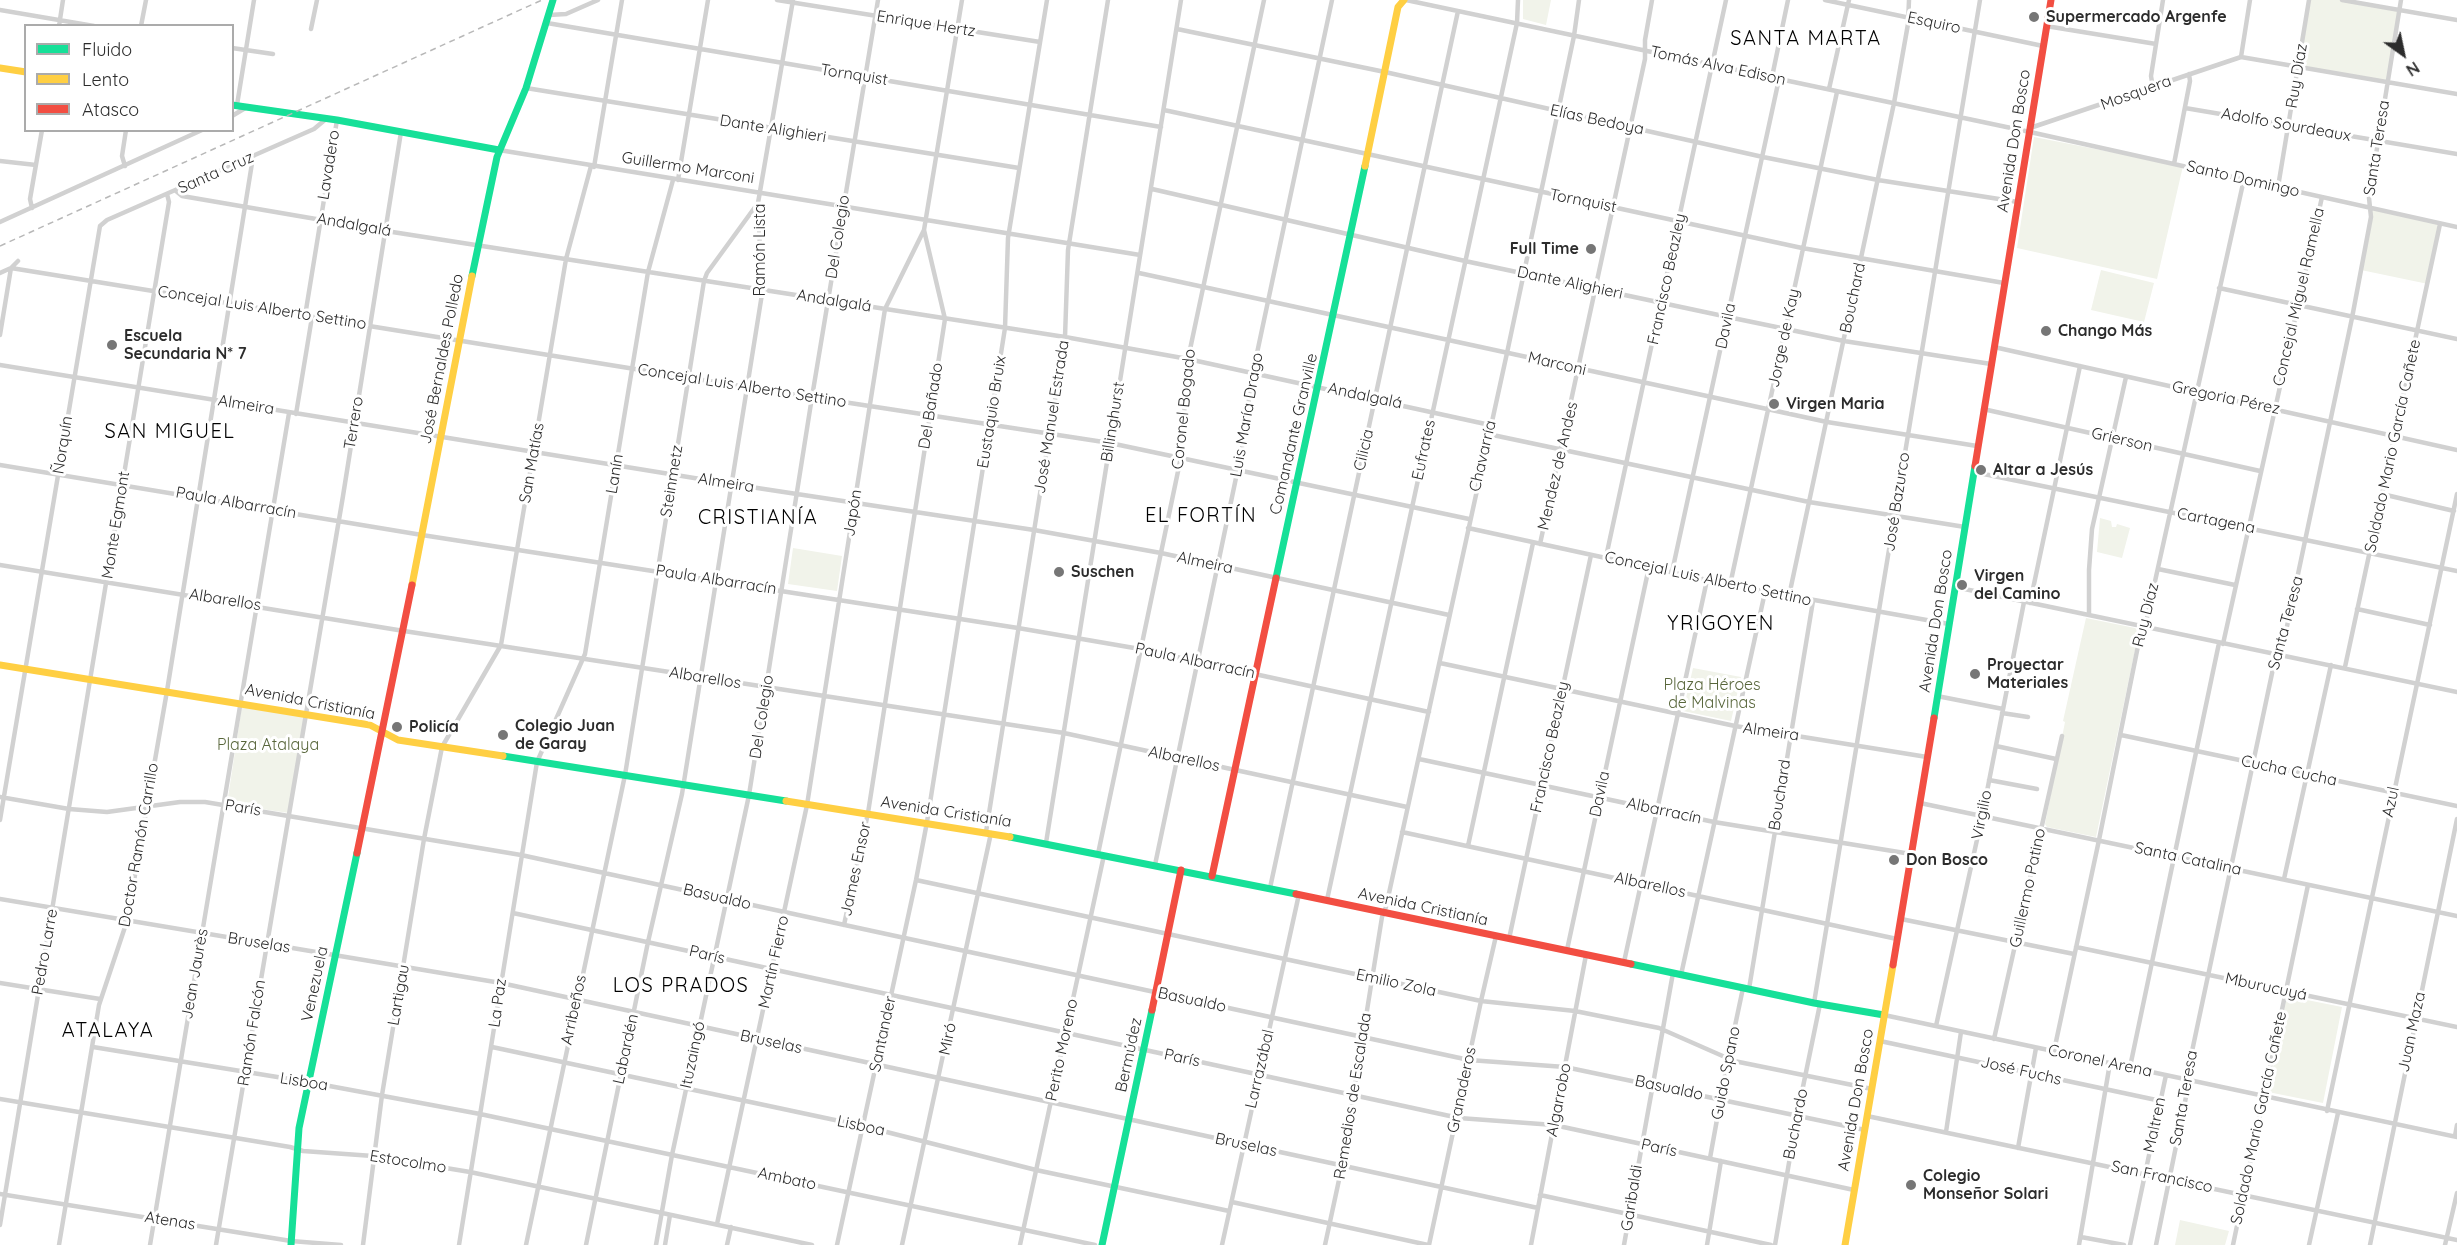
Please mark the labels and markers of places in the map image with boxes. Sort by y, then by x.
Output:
place label: Supermercado Argenfe [2046,7,2227,27]
marker: Supermercado Argenfe [2027,10,2041,24]
place label: Full Time [1510,239,1579,259]
marker: Full Time [1584,242,1598,256]
place label: Chango Más [2058,321,2152,341]
marker: Chango Más [2039,324,2053,338]
place label: Escuela Secundaria N* 7 [124,326,246,364]
marker: Escuela Secundaria N* 7 [105,338,119,352]
place label: Virgen Maria [1786,394,1885,414]
marker: Virgen Maria [1767,397,1781,411]
place label: Altar a Jesús [1993,460,2093,480]
marker: Altar a Jesús [1974,463,1988,477]
place label: Suschen [1071,562,1134,582]
marker: Suschen [1052,565,1066,579]
place label: Virgen del Camino [1974,566,2060,604]
marker: Virgen del Camino [1955,578,1969,592]
place label: Proyectar Materiales [1987,655,2068,693]
marker: Proyectar Materiales [1968,667,1982,681]
place label: Colegio Juan de Garay [515,716,615,754]
place label: Policía [409,717,459,737]
marker: Policía [390,720,404,734]
marker: Colegio Juan de Garay [496,728,510,742]
place label: Don Bosco [1906,850,1988,870]
marker: Don Bosco [1887,853,1901,867]
place label: Colegio Monseñor Solari [1923,1166,2048,1204]
marker: Colegio Monseñor Solari [1904,1178,1918,1192]

